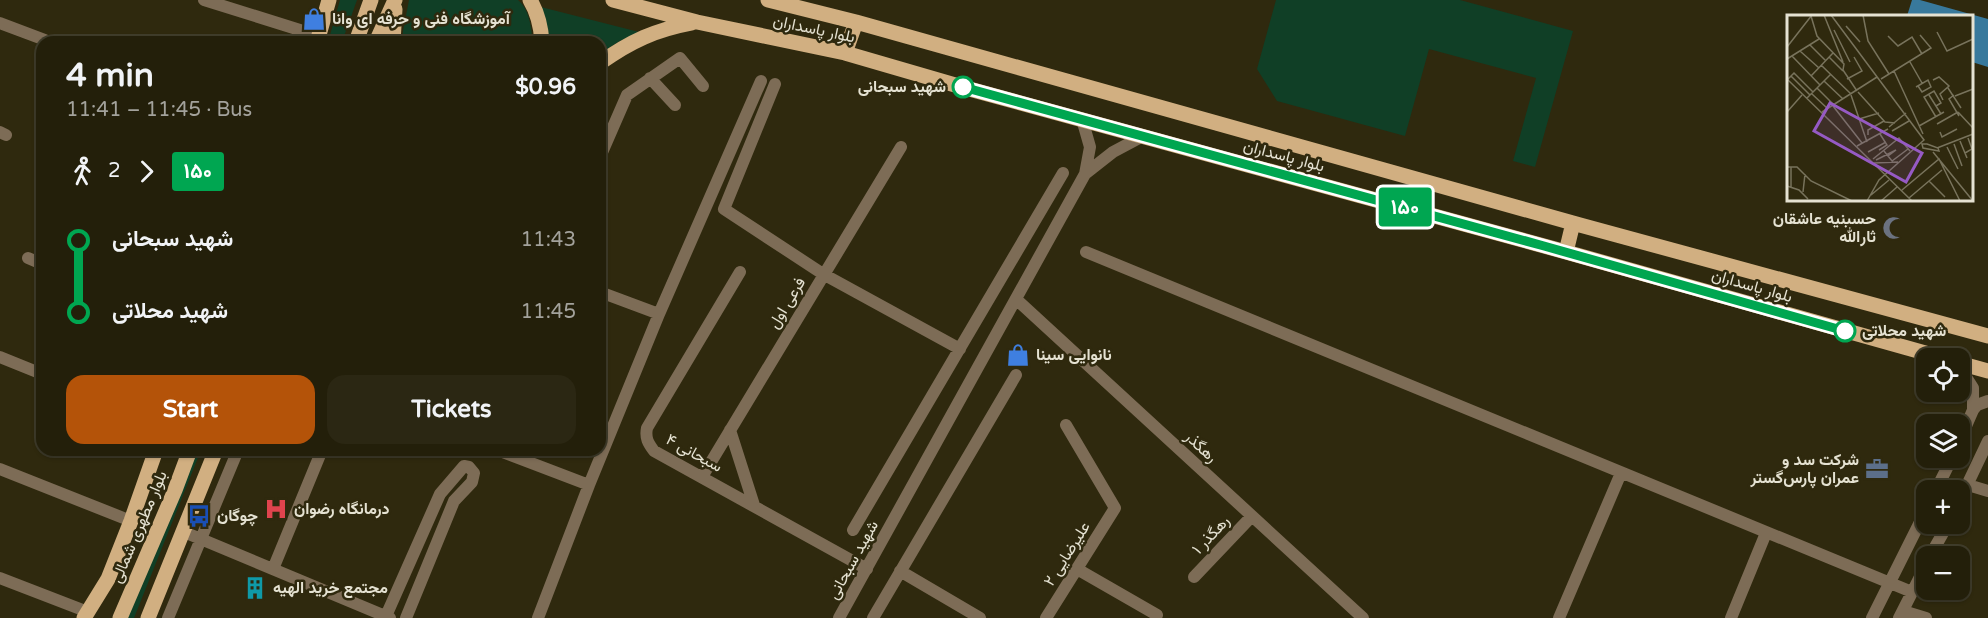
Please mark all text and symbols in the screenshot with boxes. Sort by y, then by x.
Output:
shop icon: آموزشگاه فنی و حرفه ای وانا [301,6,327,32]
place label: آموزشگاه فنی و حرفه ای وانا [332,9,512,29]
street label: بلوار پاسداران [771,11,857,48]
inset map [1787,15,1973,201]
text: 4 min [66,56,154,95]
text: $0.96 [515,74,576,100]
marker: شهید سبحانی [952,76,974,98]
place label: شهید سبحانی [858,77,946,97]
text: 11:41 – 11:45 · Bus [66,98,252,122]
street label: بلوار پاسداران [1241,136,1327,177]
icon: walk [66,155,99,188]
icon: forward [130,155,163,188]
text: 2 [108,159,121,183]
text: ۱۵۰ [184,159,212,184]
line badge: ۱۵۰ [1370,188,1440,226]
text: ۱۵۰ [1391,195,1419,220]
place label: حسینیه عاشقان ثارالله [1773,209,1876,247]
mosque icon: حسینیه عاشقان ثارالله [1881,215,1907,241]
text: شهید سبحانی [112,226,233,252]
text: 11:43 [521,228,576,252]
street label: بلوار پاسداران [1709,265,1795,308]
street label: فرعی اول [764,274,810,332]
text: شهید محلاتی [112,298,228,324]
text: 11:45 [521,300,576,324]
marker: شهید محلاتی [1834,320,1856,342]
place label: شهید محلاتی [1862,321,1947,341]
shop icon: نانوایی سینا [1005,342,1031,368]
place label: نانوایی سینا [1036,345,1112,365]
map controls [1916,348,1970,600]
button: locate [1916,348,1970,402]
button: Start [66,375,315,444]
button: Tickets [327,375,576,444]
button: layers [1916,414,1970,468]
street label: رهگذر [1180,426,1222,467]
street label: سبحانی ۴ [662,429,726,477]
place label: شرکت سد و عمران پارس‌گستر [1749,450,1859,489]
office icon: شرکت سد و عمران پارس‌گستر [1864,456,1890,482]
street label: بلوار مطهری شمالی [106,468,172,586]
button: + [1916,480,1970,534]
hospital icon: درمانگاه رضوان [263,496,289,522]
place label: درمانگاه رضوان [294,499,389,519]
bus stop icon: چوگان [186,503,212,529]
place label: چوگان [217,506,258,527]
street label: ۱ رهگذر [1188,511,1234,559]
street label: شهید سبحانی [823,517,883,603]
street label: ۲ علیرضایی [1039,518,1095,590]
button: − [1916,546,1970,600]
building icon: مجتمع خرید الهیه [242,575,268,601]
place label: مجتمع خرید الهیه [273,578,388,599]

